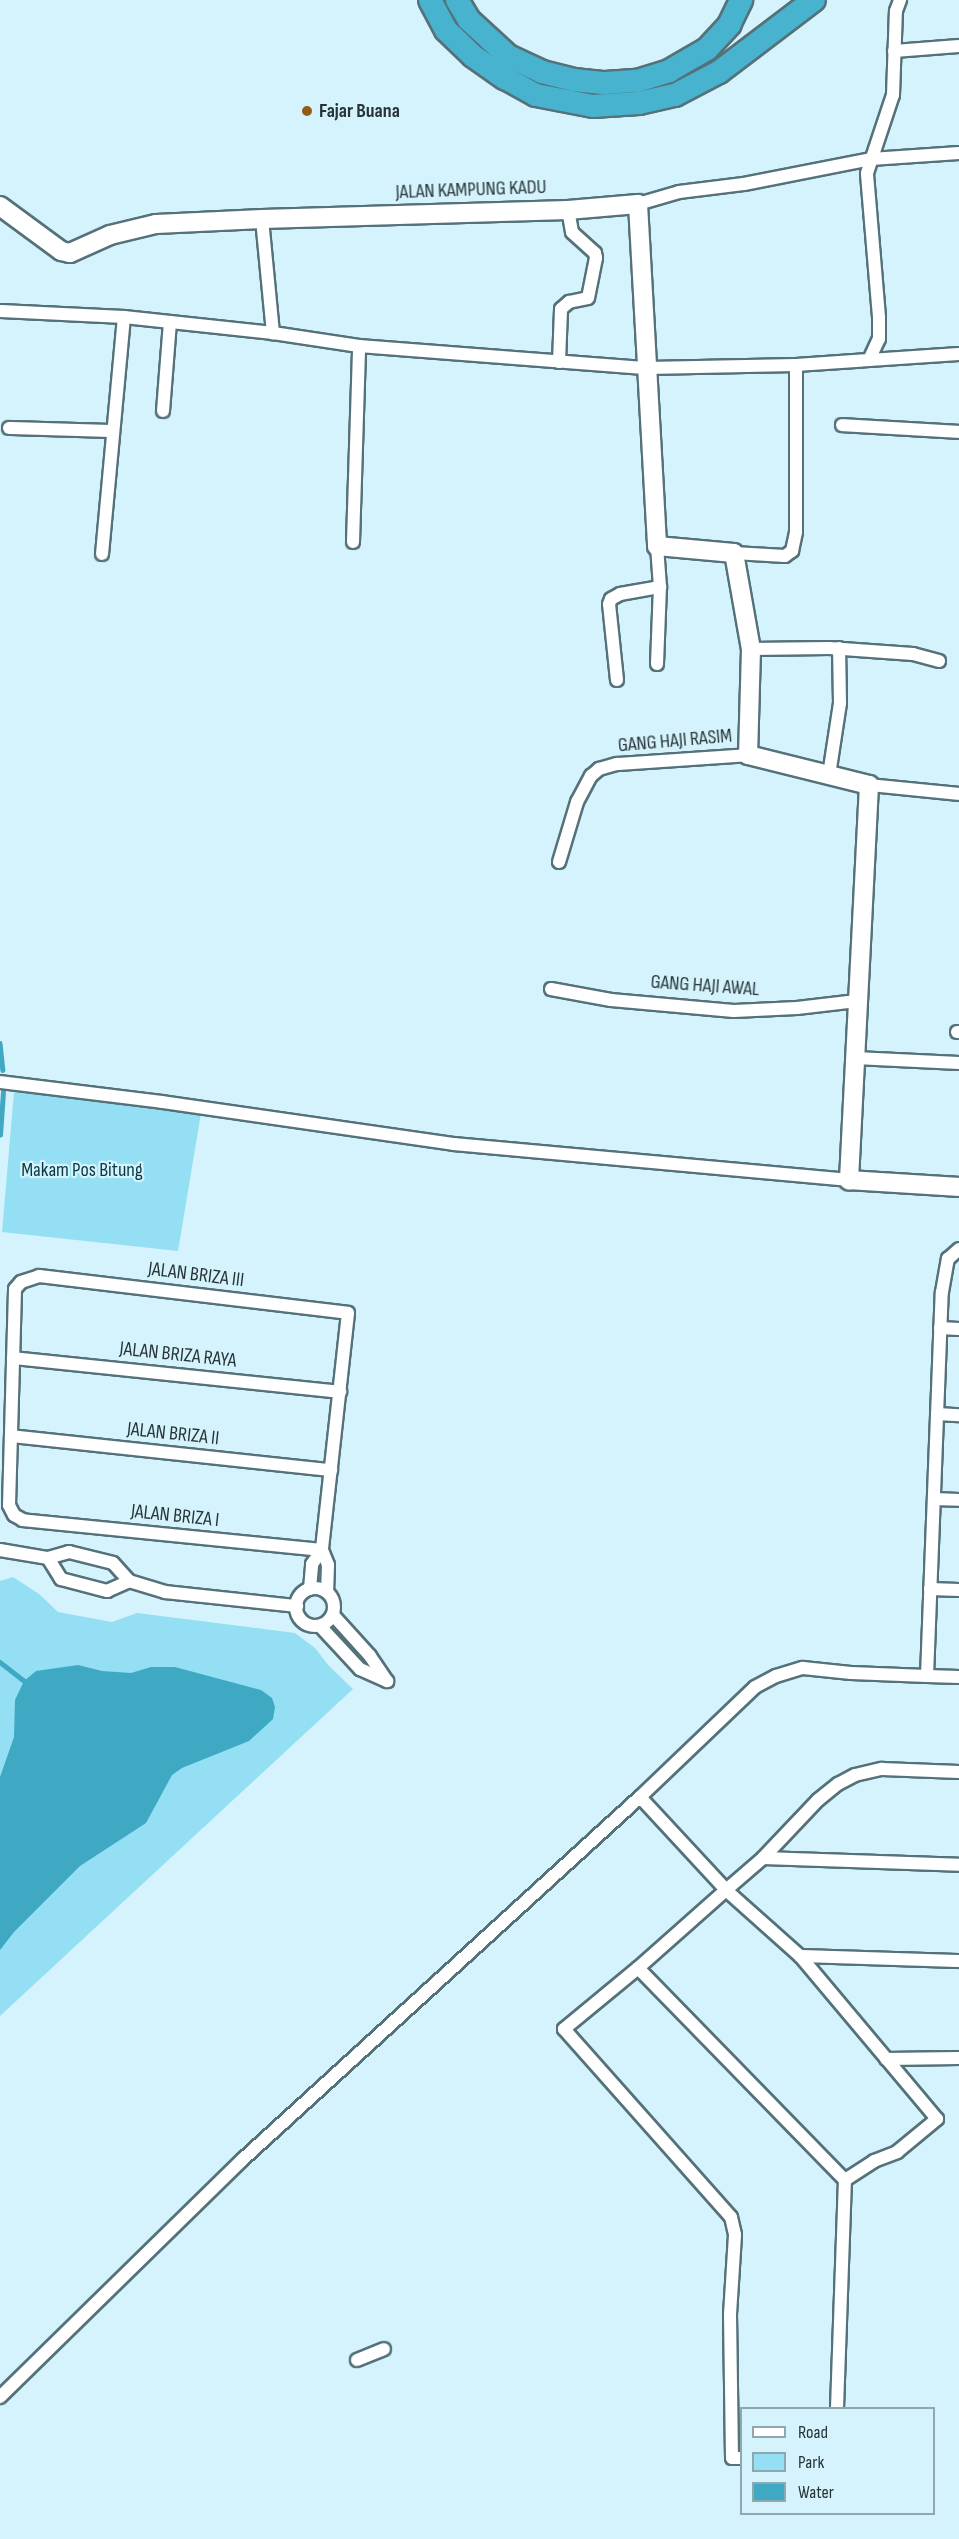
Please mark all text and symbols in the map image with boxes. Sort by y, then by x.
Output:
place label: Fajar Buana [319,99,400,123]
marker: Fajar Buana [300,104,314,118]
street label: JALAN KAMPUNG KADU [395,175,547,205]
street label: GANG HAJI RASIM [617,724,733,758]
street label: GANG HAJI AWAL [650,970,760,1002]
park label: Makam Pos Bitung [21,1158,143,1182]
street label: JALAN BRIZA III [147,1257,245,1293]
street label: JALAN BRIZA RAYA [118,1337,238,1373]
street label: JALAN BRIZA II [126,1417,220,1451]
street label: JALAN BRIZA I [130,1499,220,1533]
legend [740,2407,935,2515]
text: Road [798,2422,828,2443]
text: Park [798,2452,824,2473]
text: Water [798,2482,834,2503]

